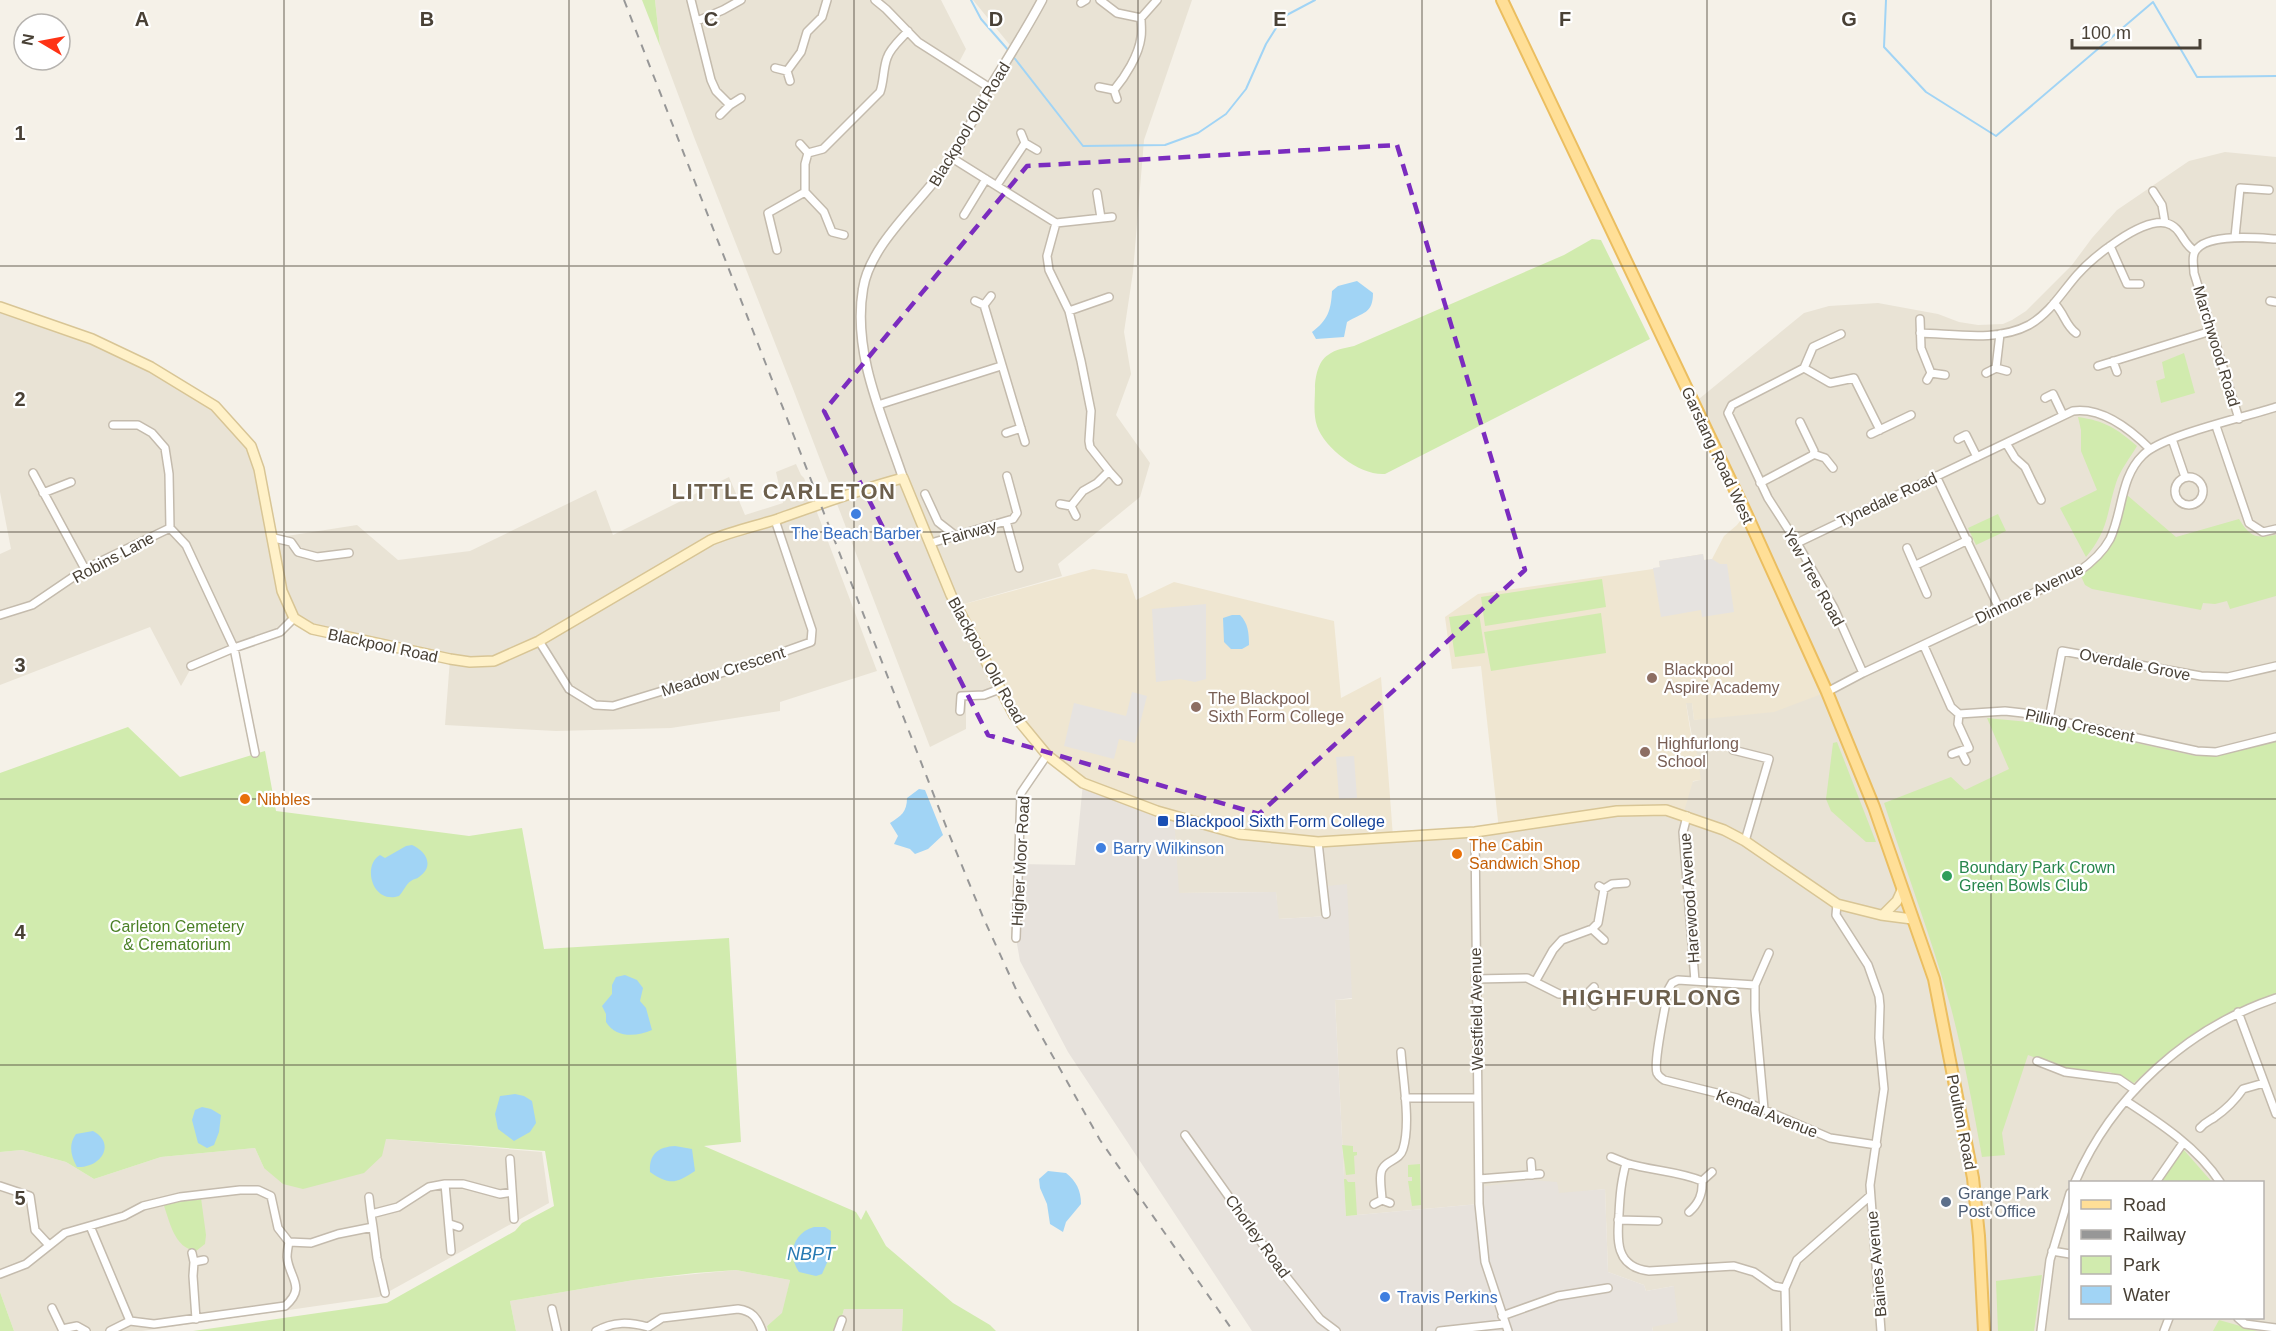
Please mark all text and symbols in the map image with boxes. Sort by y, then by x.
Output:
text: A [135,8,149,30]
text: B [420,8,434,30]
text: C [704,8,718,30]
text: D [989,8,1003,30]
text: E [1273,8,1287,30]
text: F [1559,8,1571,30]
text: G [1841,8,1857,30]
north arrow [12,12,72,72]
scale bar [2072,12,2200,50]
text: 100 m [2081,23,2131,43]
text: N [18,32,37,47]
street label: Blackpool Old Road [926,59,1013,189]
text: 1 [14,122,26,144]
street label: Marchwood Road [2190,284,2243,409]
street label: Garstang Road West [1678,384,1757,527]
text: 2 [14,388,26,410]
street label: Tynedale Road [1835,469,1940,530]
district label: LITTLE CARLETON [672,479,896,504]
marker: The Beach Barber [849,507,863,521]
street label: Fairway [940,517,998,548]
place label: The Beach Barber [791,525,922,542]
street label: Yew Tree Road [1780,526,1847,629]
street label: Robins Lane [70,529,157,586]
street label: Dinmore Avenue [1972,560,2086,627]
street label: Blackpool Old Road [945,594,1028,726]
street label: Blackpool Road [326,626,439,665]
street label: Meadow Crescent [659,643,788,699]
street label: Overdale Grove [2078,645,2192,684]
text: 3 [14,654,26,676]
place label: Blackpool Aspire Academy [1664,661,1780,696]
marker: Blackpool Aspire Academy [1645,671,1659,685]
place label: The Blackpool Sixth Form College [1208,690,1344,725]
marker: The Blackpool Sixth Form College [1189,700,1203,714]
street label: Pilling Crescent [2024,706,2137,745]
place label: Highfurlong School [1657,735,1739,770]
marker: Highfurlong School [1638,745,1652,759]
place label: Nibbles [257,791,310,808]
marker: Nibbles [238,792,252,806]
street label: Higher Moor Road [1009,795,1032,927]
place label: Blackpool Sixth Form College [1175,813,1385,830]
marker: Blackpool Sixth Form College [1156,814,1170,828]
street label: Harewood Avenue [1676,832,1703,964]
place label: The Cabin Sandwich Shop [1469,837,1580,872]
place label: Barry Wilkinson [1113,840,1224,857]
marker: Barry Wilkinson [1094,841,1108,855]
marker: The Cabin Sandwich Shop [1450,847,1464,861]
place label: Boundary Park Crown Green Bowls Club [1959,859,2116,894]
marker: Boundary Park Crown Green Bowls Club [1940,869,1954,883]
park label: Carleton Cemetery & Crematorium [110,918,244,953]
text: 4 [14,921,26,943]
street label: Westfield Avenue [1467,947,1486,1071]
district label: HIGHFURLONG [1562,985,1742,1010]
street label: Poulton Road [1944,1073,1979,1171]
street label: Kendal Avenue [1714,1086,1820,1141]
legend [2069,1181,2264,1319]
place label: Grange Park Post Office [1958,1185,2050,1220]
text: 5 [14,1187,26,1209]
street label: Chorley Road [1222,1192,1293,1281]
marker: Grange Park Post Office [1939,1195,1953,1209]
text: Road [2123,1195,2166,1215]
street label: Baines Avenue [1863,1210,1890,1318]
text: Railway [2123,1225,2186,1245]
water label: NBPT [787,1244,837,1264]
text: Park [2123,1255,2161,1275]
text: Water [2123,1285,2170,1305]
place label: Travis Perkins [1397,1289,1498,1306]
marker: Travis Perkins [1378,1290,1392,1304]

